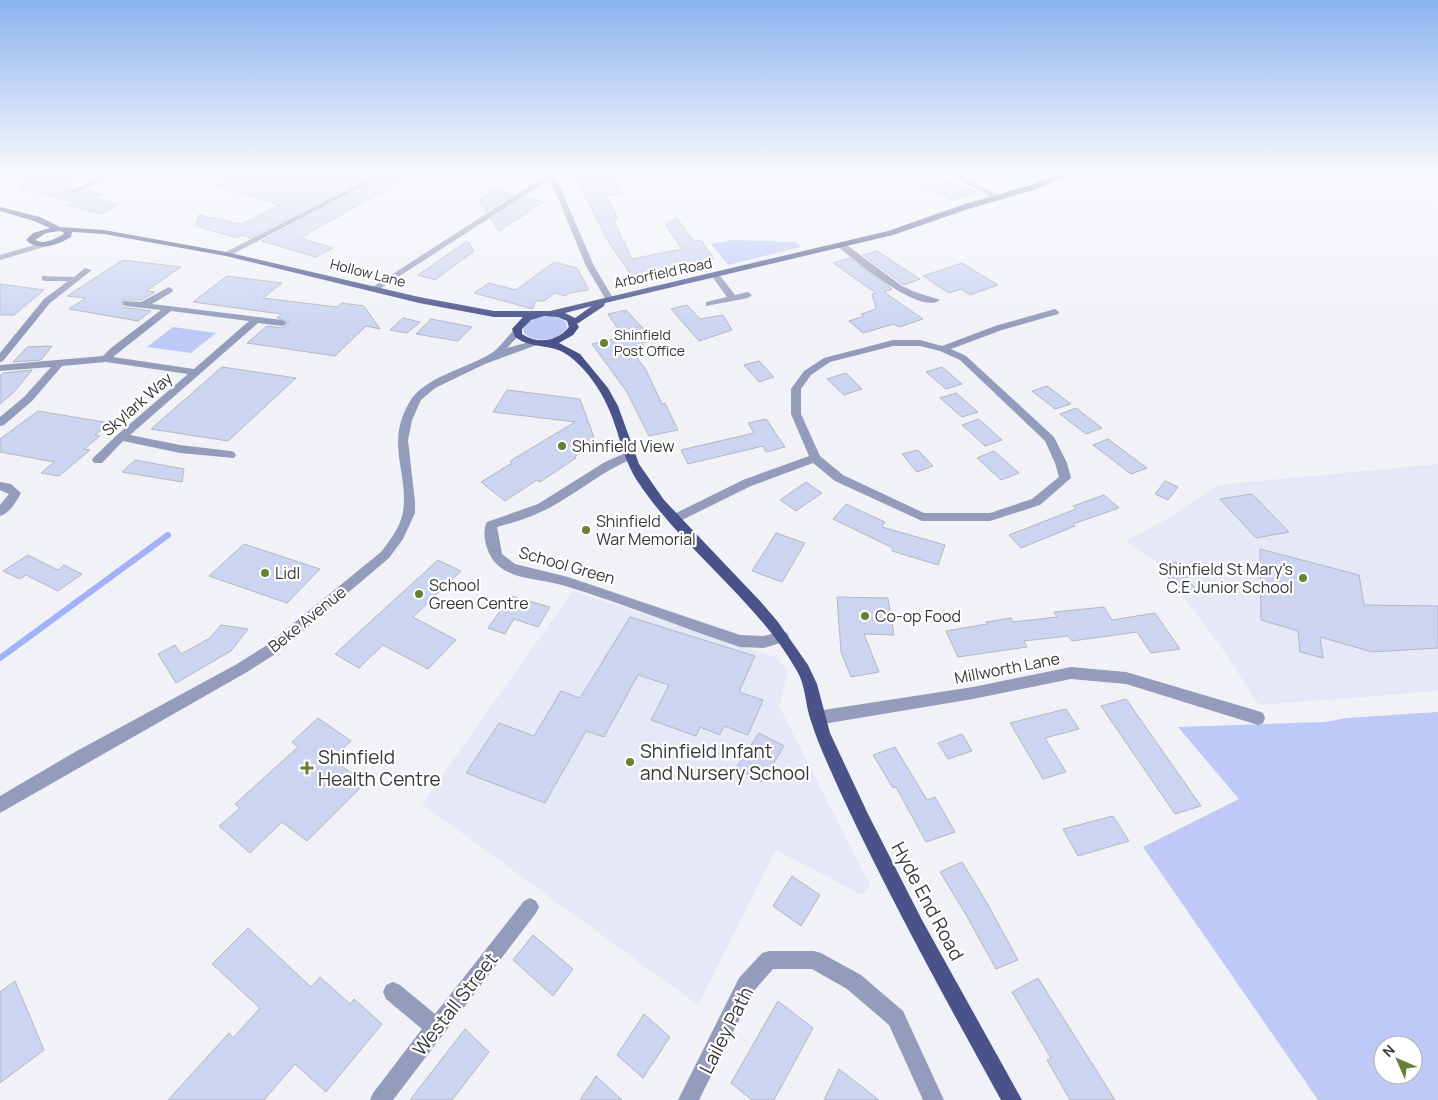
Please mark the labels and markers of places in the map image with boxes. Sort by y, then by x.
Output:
place label: Shinfield Post Office [614,325,685,360]
marker: Shinfield Post Office [598,337,610,349]
place label: Shinfield View [572,435,674,457]
marker: Shinfield View [556,440,568,452]
place label: Shinfield War Memorial [596,510,696,550]
marker: Shinfield War Memorial [580,524,592,536]
place label: Shinfield St Mary's C.E Junior School [1159,558,1293,598]
place label: Lidl [275,562,300,584]
marker: Lidl [259,567,271,579]
marker: Shinfield St Mary's C.E Junior School [1297,572,1309,584]
place label: School Green Centre [429,574,529,614]
marker: School Green Centre [413,588,425,600]
place label: Co-op Food [875,605,961,627]
marker: Co-op Food [859,610,871,622]
place label: Shinfield Infant and Nursery School [640,738,810,786]
place label: Shinfield Health Centre [318,744,441,792]
marker: Shinfield Infant and Nursery School [624,756,636,768]
marker: Shinfield Health Centre [300,761,314,775]

